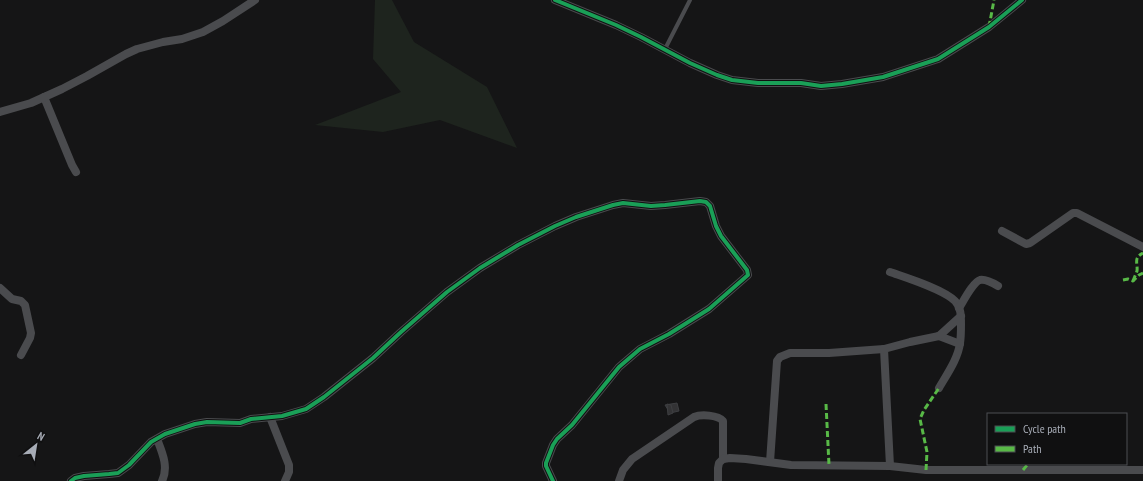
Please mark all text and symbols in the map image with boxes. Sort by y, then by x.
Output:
legend [987,413,1127,465]
text: Cycle path [1023,421,1066,436]
north arrow [16,425,56,465]
text: N [35,429,47,444]
text: Path [1023,441,1041,456]

